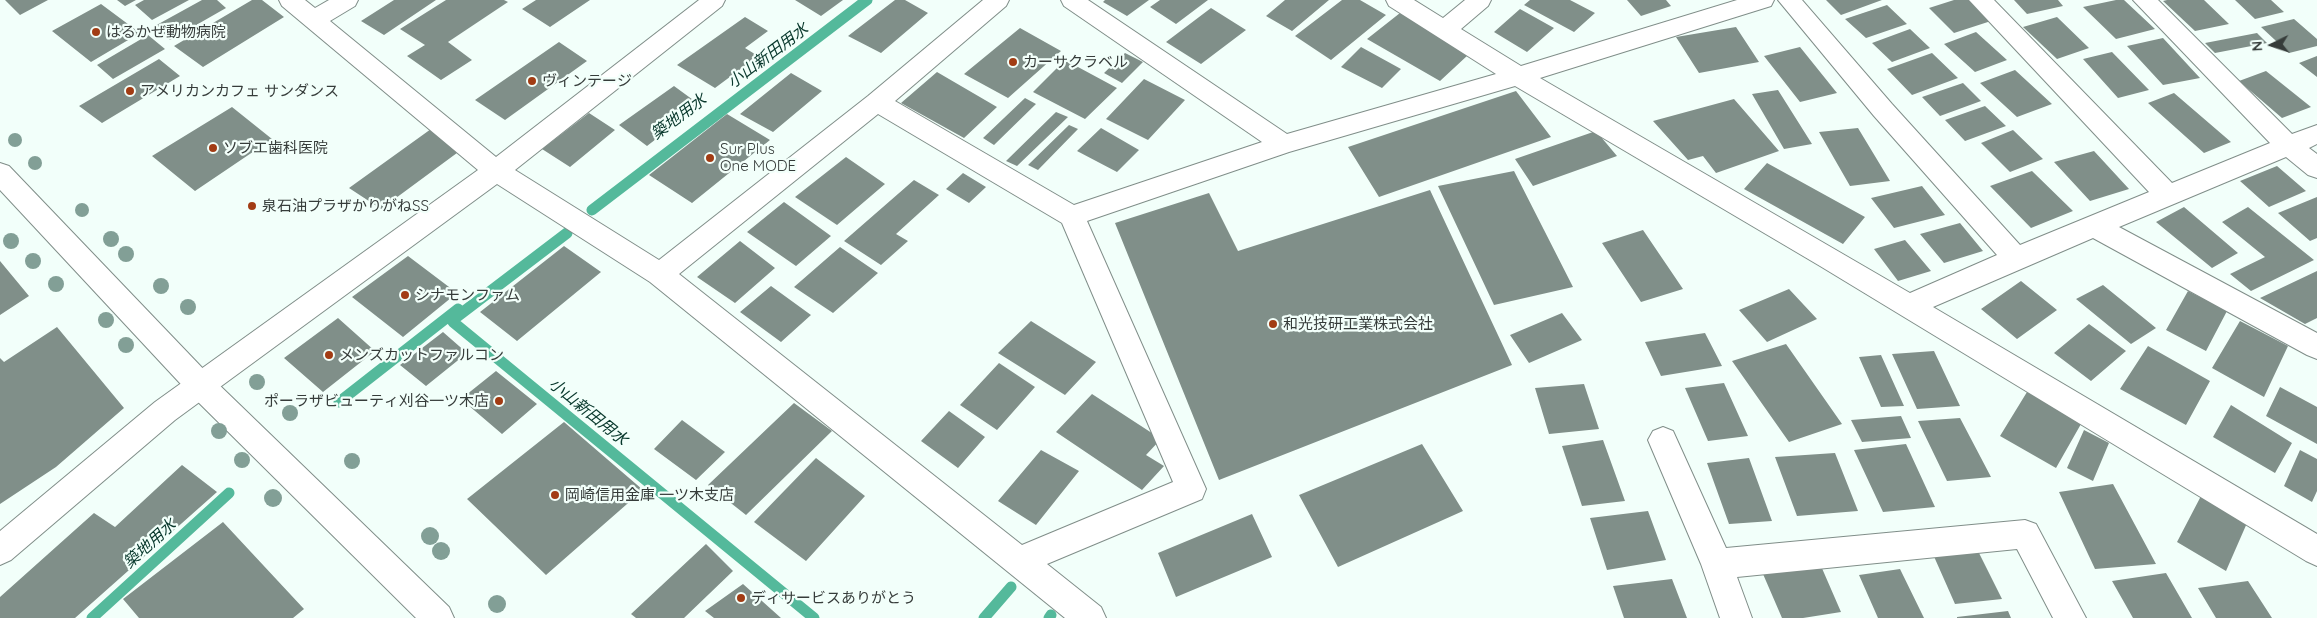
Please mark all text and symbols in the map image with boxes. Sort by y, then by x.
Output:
water label: 小山新田用水 [724,19,812,93]
north arrow [2247,20,2297,70]
place label: はるかぜ動物病院 [106,23,226,41]
marker: はるかぜ動物病院 [90,26,102,38]
text: N [2248,40,2266,52]
place label: カーサクラベル [1023,53,1128,71]
marker: カーサクラベル [1007,56,1019,68]
place label: ヴィンテージ [542,72,632,90]
marker: ヴィンテージ [526,75,538,87]
place label: アメリカンカフェ サンダンス [140,82,339,100]
marker: アメリカンカフェ サンダンス [124,85,136,97]
water label: 築地用水 [648,90,710,144]
place label: ソブエ歯科医院 [223,139,328,157]
place label: Sur Plus One MODE [720,140,796,175]
marker: ソブエ歯科医院 [207,142,219,154]
marker: Sur Plus One MODE [704,152,716,164]
place label: 泉石油プラザかりがねSS [262,197,429,215]
marker: 泉石油プラザかりがねSS [246,200,258,212]
place label: シナモンファム [415,286,520,304]
marker: シナモンファム [399,289,411,301]
place label: 和光技研工業株式会社 [1283,315,1433,333]
marker: 和光技研工業株式会社 [1267,318,1279,330]
place label: メンズカットファルコン [339,346,504,364]
marker: メンズカットファルコン [323,349,335,361]
water label: 小山新田用水 [545,374,631,450]
place label: ポーラザビューティ刈谷一ツ木店 [264,392,489,410]
marker: ポーラザビューティ刈谷一ツ木店 [493,395,505,407]
place label: 岡崎信用金庫 一ツ木支店 [565,486,734,504]
marker: 岡崎信用金庫 一ツ木支店 [549,489,561,501]
water label: 築地用水 [120,515,180,573]
place label: ディサービスありがとう [751,589,916,607]
marker: ディサービスありがとう [735,592,747,604]

